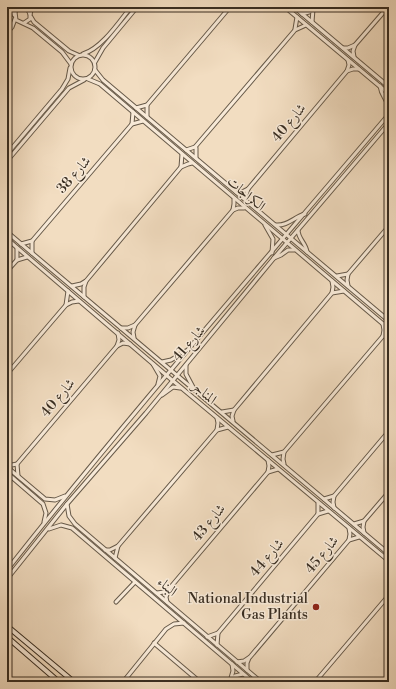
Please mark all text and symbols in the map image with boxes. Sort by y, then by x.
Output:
street label: شارع 40 [268,100,312,147]
street label: شارع 38 [53,153,97,199]
street label: الكراجات [223,173,269,215]
street label: شارع 41 [169,322,211,367]
street label: شارع 40 [37,375,81,422]
street label: المناجر [186,376,220,409]
street label: شارع 43 [188,501,231,547]
street label: شارع 45 [301,533,344,579]
street label: شارع 44 [246,535,290,582]
street label: البناء [153,573,181,601]
place label: National Industrial Gas Plants [188,590,308,624]
marker: National Industrial Gas Plants [311,602,321,612]

